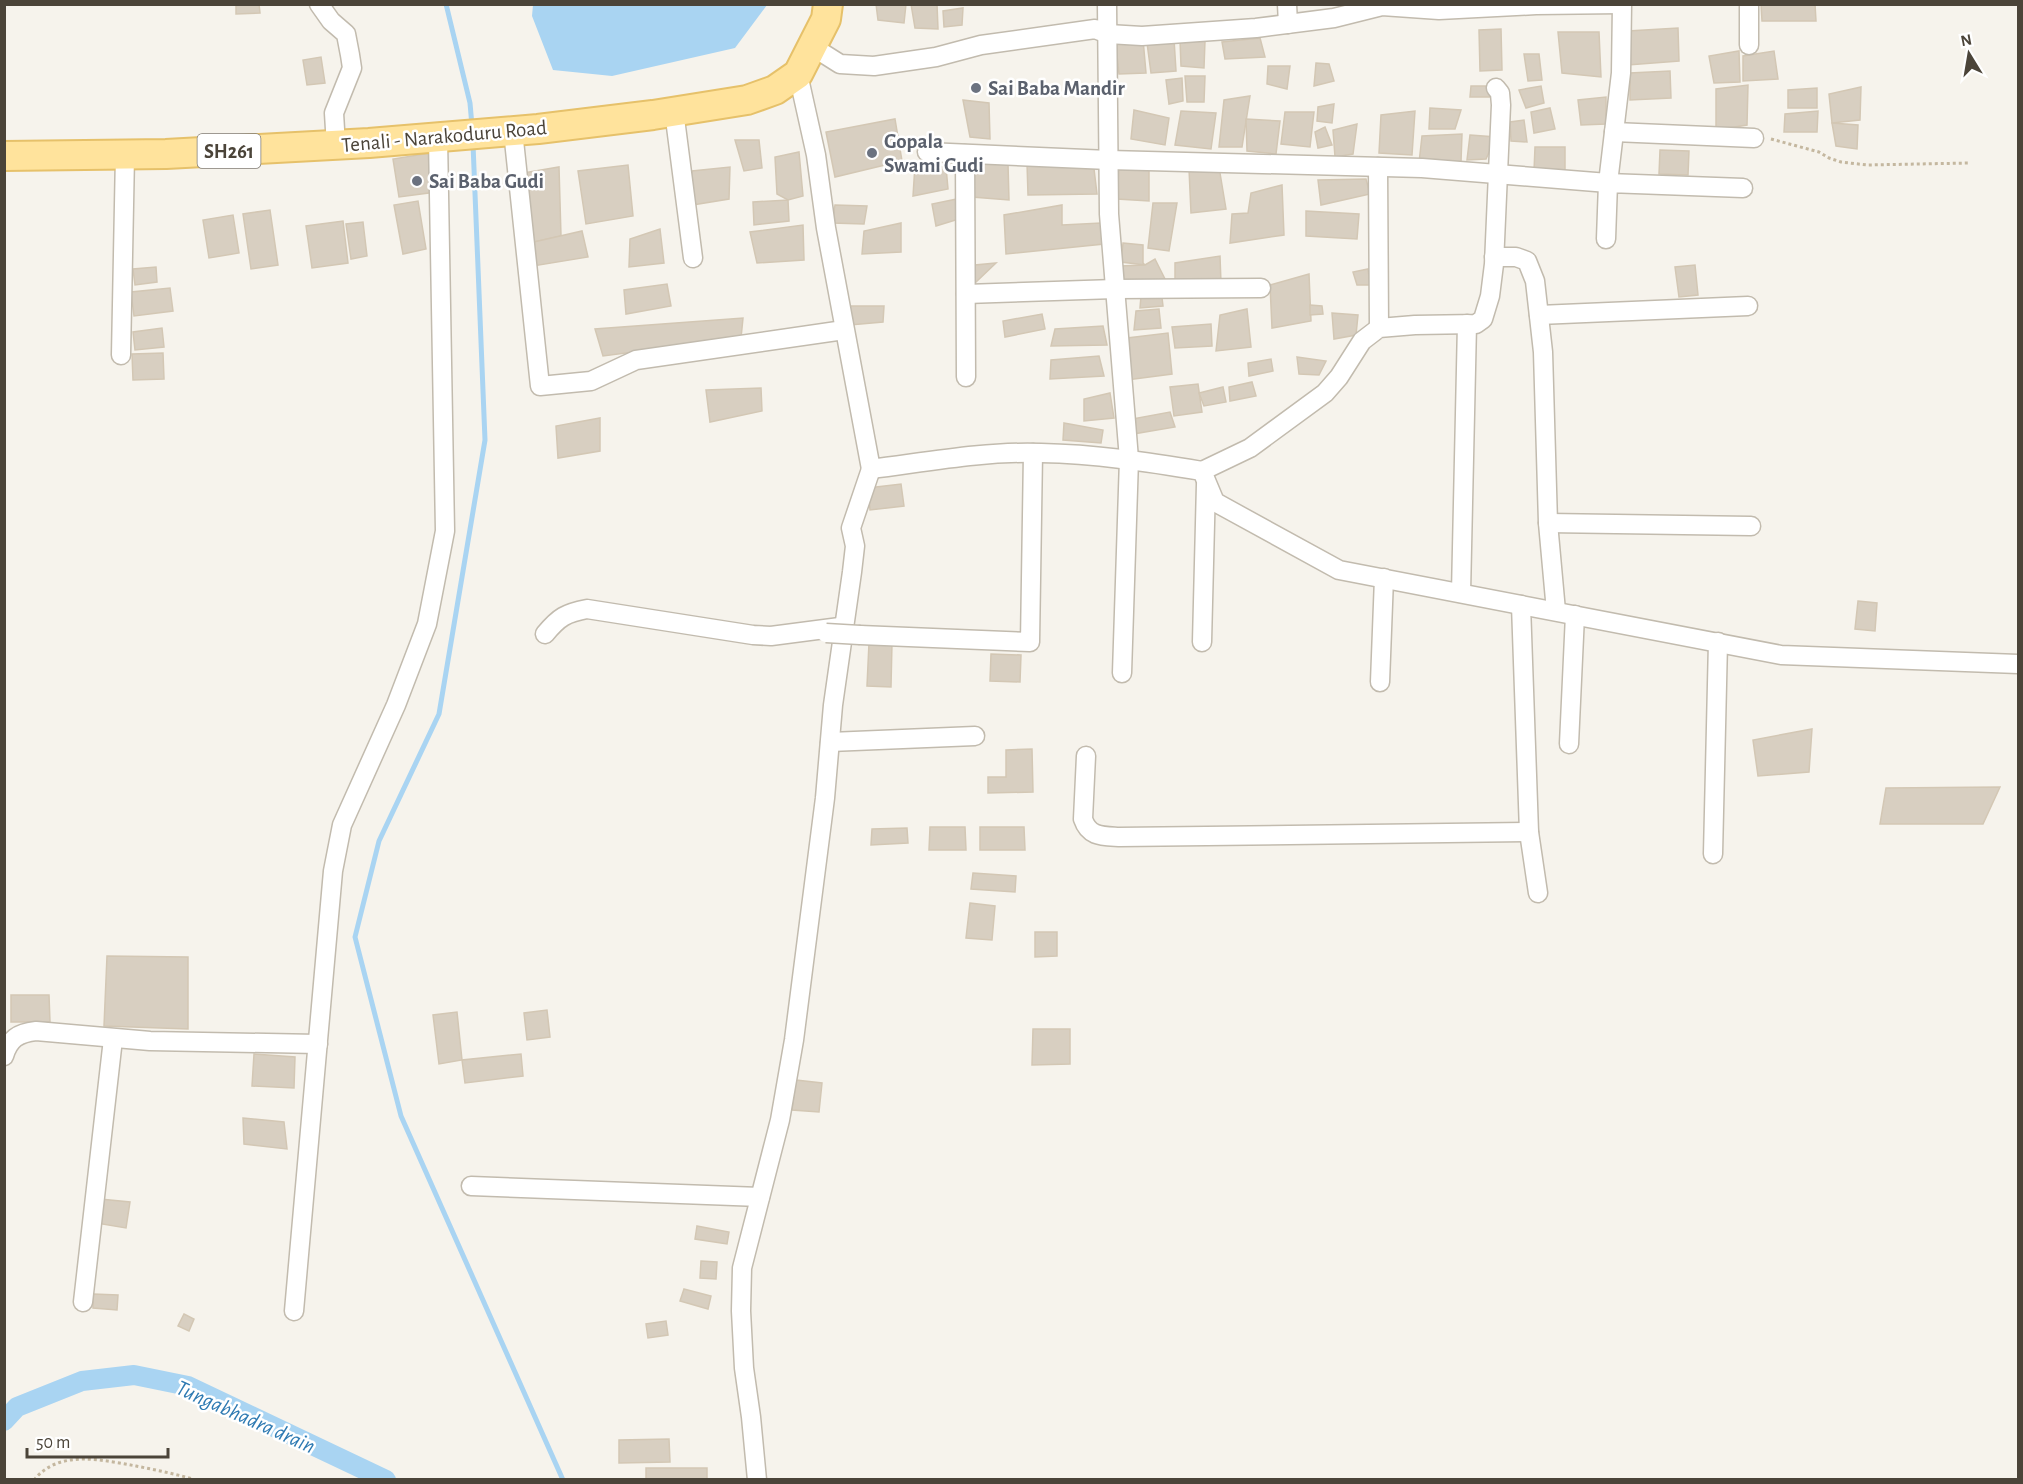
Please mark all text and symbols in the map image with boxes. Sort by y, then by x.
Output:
north arrow [1939,24,1999,84]
text: N [1959,31,1973,49]
place label: Sai Baba Mandir [988,78,1126,99]
marker: Sai Baba Mandir [969,81,983,95]
street label: Tenali - Narakoduru Road [340,117,548,156]
place label: Gopala Swami Gudi [884,131,984,176]
road number: SH261 [198,134,260,168]
marker: Gopala Swami Gudi [865,146,879,160]
place label: Sai Baba Gudi [429,171,544,192]
marker: Sai Baba Gudi [410,174,424,188]
water label: Tungabhadra drain [173,1376,318,1457]
scale bar [27,1421,168,1459]
text: 50 m [36,1434,70,1452]

